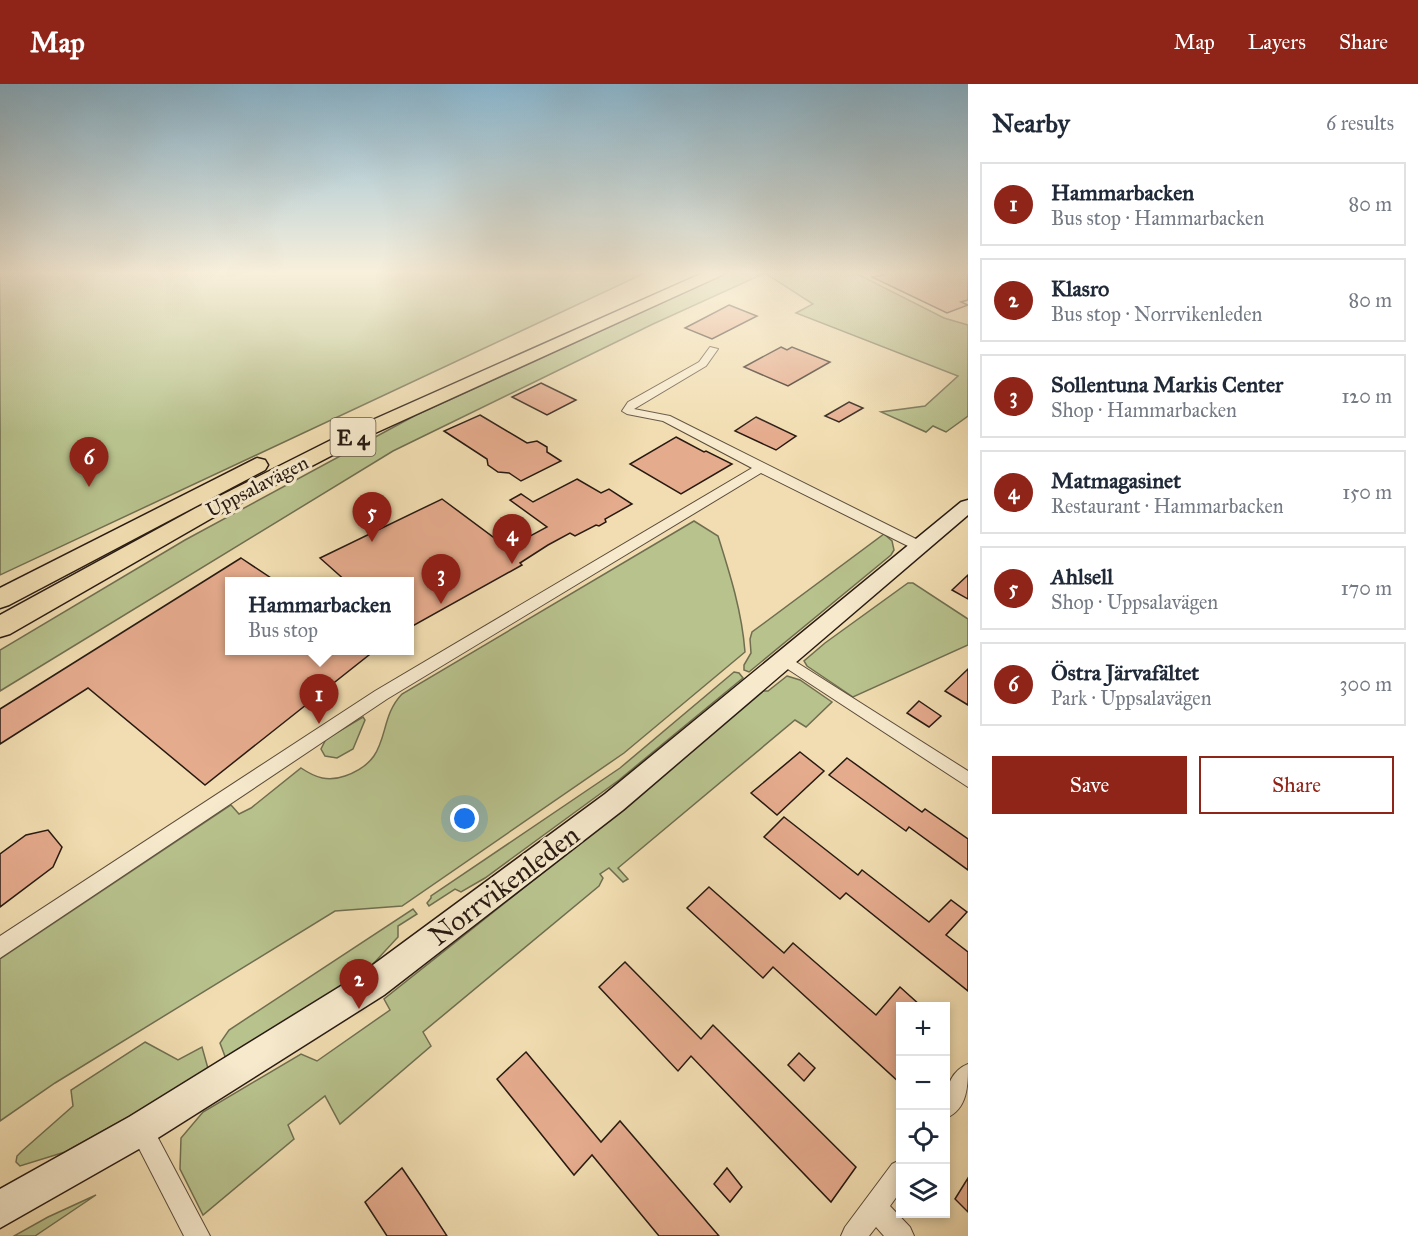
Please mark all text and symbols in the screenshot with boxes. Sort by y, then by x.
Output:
text: Map [30,25,85,60]
text: Map [1174,29,1215,55]
text: Layers [1248,29,1306,55]
text: Share [1339,29,1388,55]
text: Nearby [992,107,1070,139]
text: 6 results [1326,111,1394,135]
text: Hammarbacken [1051,179,1194,206]
text: 1 [1010,192,1017,216]
text: 80 m [1349,192,1392,216]
text: Bus stop · Hammarbacken [1051,206,1264,230]
text: Klasro [1051,275,1109,302]
text: 2 [1009,288,1018,312]
text: 80 m [1349,288,1392,312]
text: Bus stop · Norrvikenleden [1051,302,1262,326]
text: Sollentuna Markis Center [1051,371,1283,398]
text: 3 [1010,384,1018,408]
text: 120 m [1341,384,1392,408]
text: Shop · Hammarbacken [1051,398,1237,422]
road number: E 4 [330,418,376,456]
pin: 6 [70,438,109,487]
street label: Uppsalavägen [202,450,313,523]
text: Matmagasinet [1051,467,1181,494]
text: 4 [1008,480,1019,504]
text: 150 m [1342,480,1392,504]
pin: 5 [352,492,392,542]
text: Restaurant · Hammarbacken [1051,494,1284,518]
pin: 4 [492,514,532,564]
pin: 3 [422,554,460,604]
text: Ahlsell [1051,563,1113,590]
text: 5 [1009,576,1018,600]
text: 170 m [1341,576,1392,600]
popup [225,577,414,655]
text: Shop · Uppsalavägen [1051,590,1218,614]
text: Hammarbacken [248,591,391,618]
text: Bus stop [248,618,318,642]
text: Östra Järvafältet [1051,659,1199,686]
text: 6 [1008,672,1019,696]
text: 300 m [1340,672,1392,696]
pin: 1 [300,674,338,724]
text: Park · Uppsalavägen [1051,686,1212,710]
button: Save [992,756,1187,814]
button: Share [1199,756,1394,814]
your location [450,804,479,833]
street label: Norrvikenleden [422,817,586,953]
pin: 2 [340,960,378,1009]
map controls [896,1002,950,1218]
button: + [896,1002,950,1056]
button: − [896,1056,950,1110]
button: locate [896,1110,950,1164]
button: layers [896,1164,950,1218]

